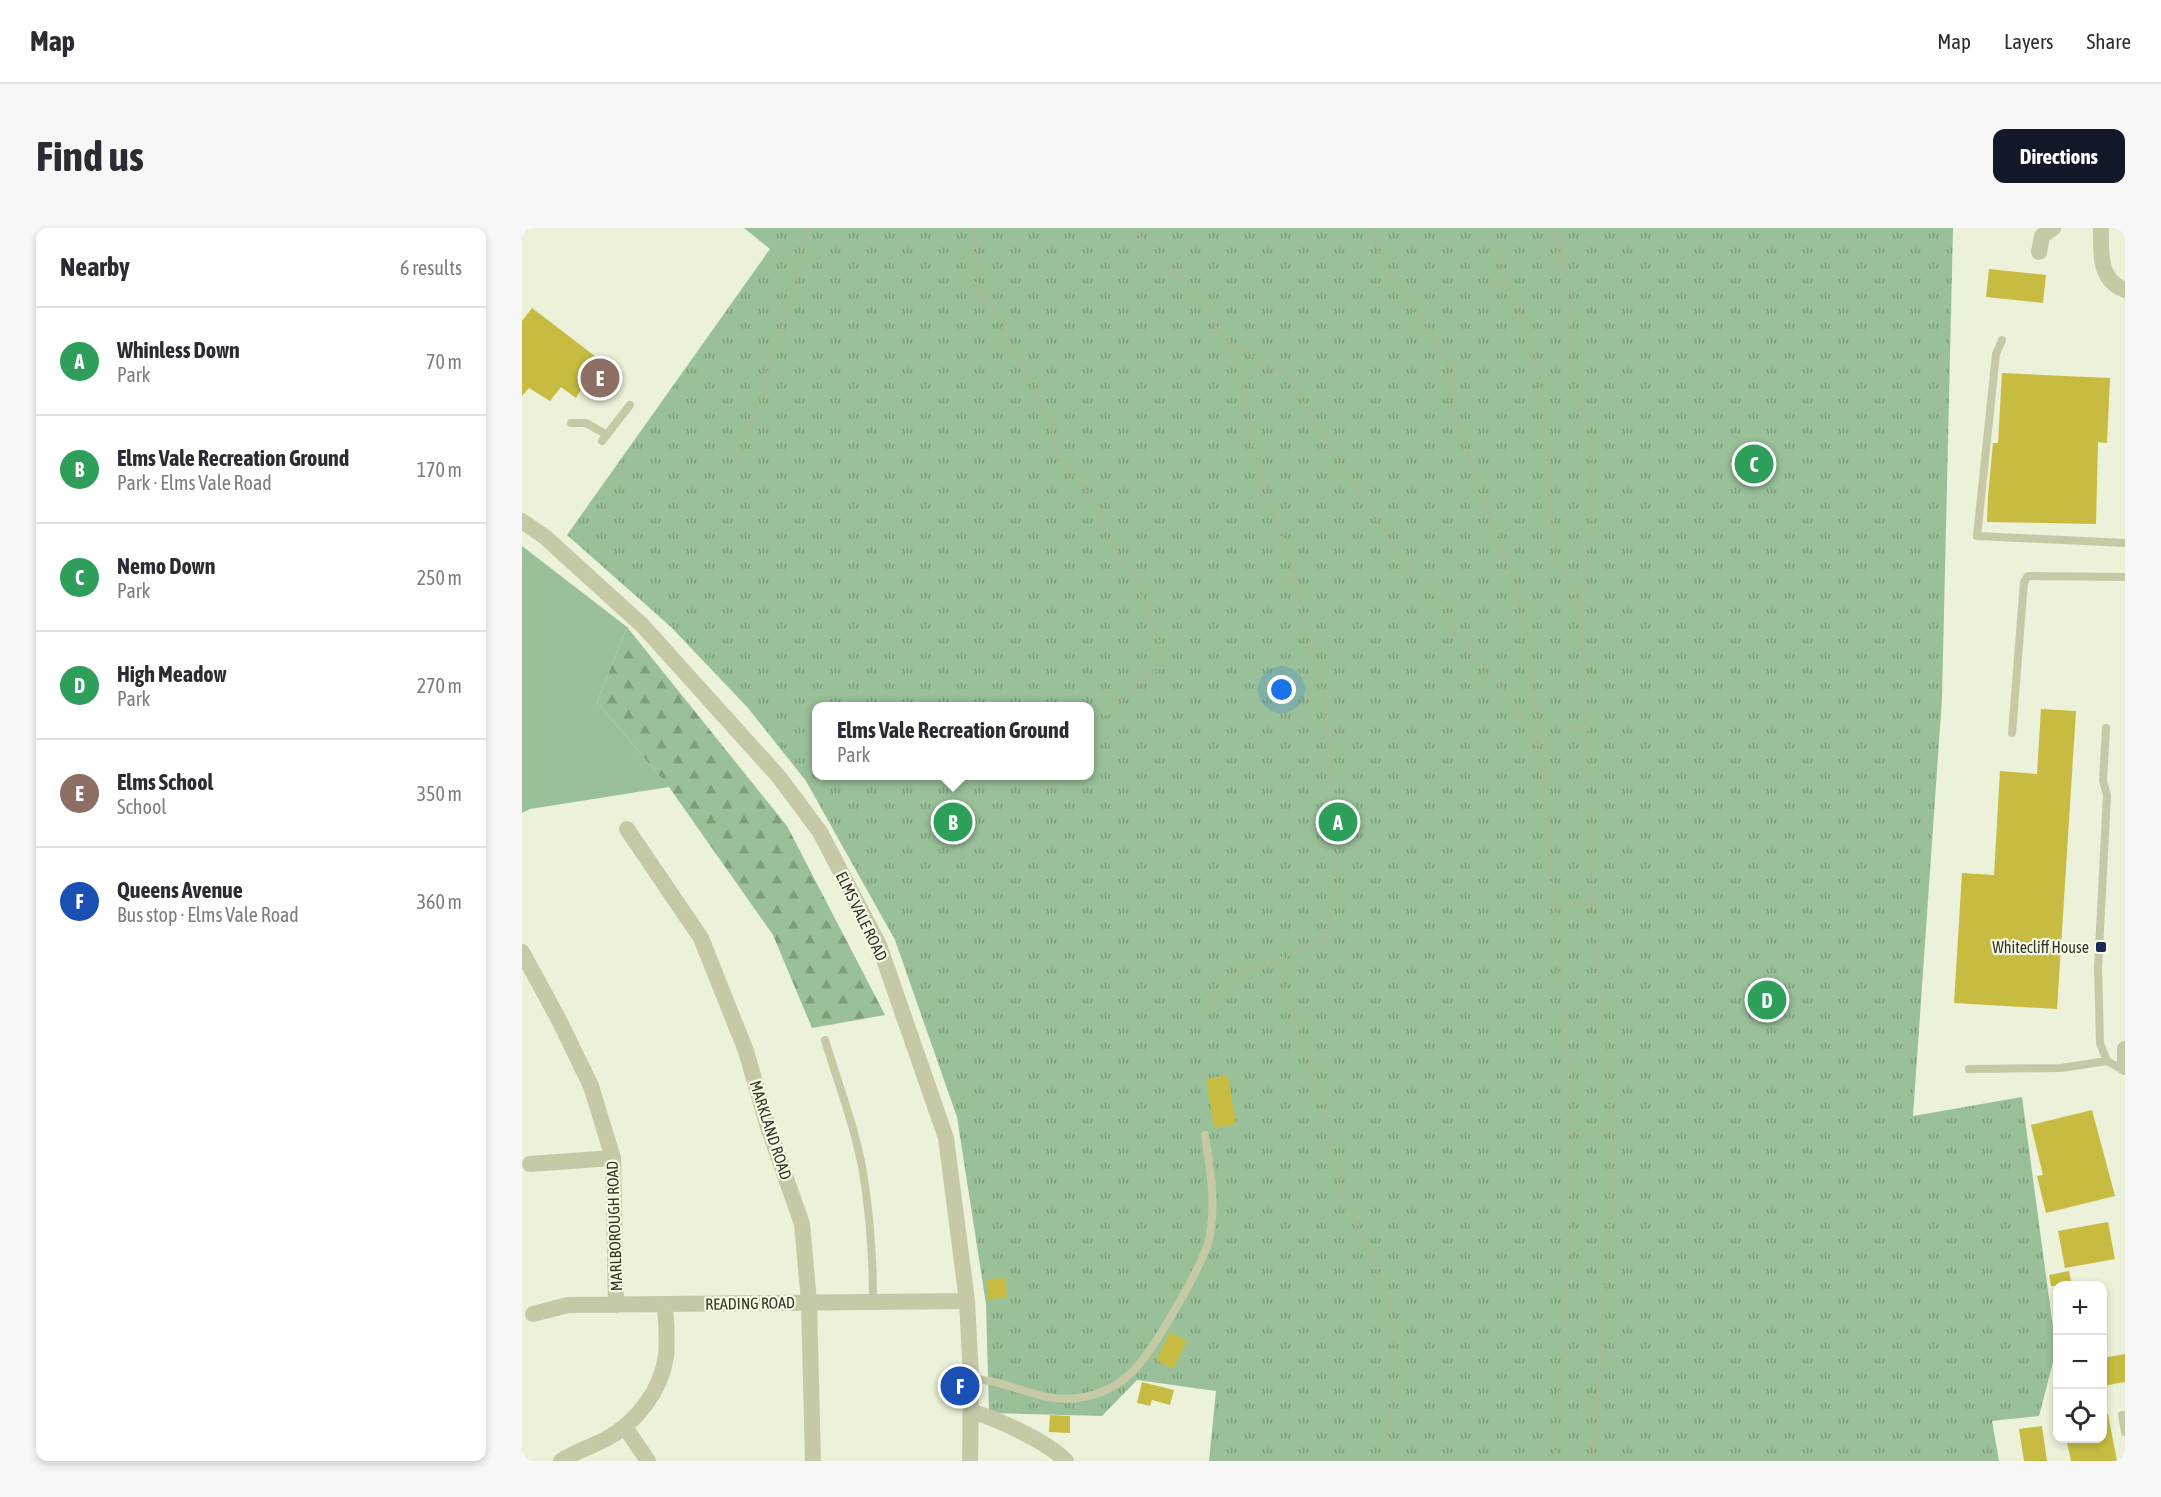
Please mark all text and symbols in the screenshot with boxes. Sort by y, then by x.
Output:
text: Map [30,25,75,57]
text: Map [1937,29,1971,53]
text: Layers [2004,29,2054,53]
text: Share [2087,29,2131,53]
button: Directions [1993,129,2125,183]
text: Find us [36,132,144,180]
text: Nearby [60,252,130,282]
text: 6 results [400,256,462,279]
text: Whinless Down [117,337,240,363]
text: A [75,350,84,373]
text: 70 m [426,350,462,373]
pin: E [580,356,620,400]
text: Park [117,363,150,386]
pin: C [1734,442,1774,486]
text: Elms Vale Recreation Ground [117,445,349,471]
text: B [75,458,84,481]
text: 170 m [417,458,462,481]
text: Park · Elms Vale Road [117,471,272,494]
text: Nemo Down [117,553,215,579]
text: C [75,566,84,589]
text: 250 m [417,566,462,589]
text: Park [117,579,150,602]
text: High Meadow [117,661,227,687]
text: D [74,674,85,697]
text: 270 m [417,674,462,697]
your location [1267,675,1296,704]
text: Park [117,687,150,710]
popup [812,702,1094,780]
text: Elms Vale Recreation Ground [837,717,1069,743]
text: Park [837,743,870,766]
text: Elms School [117,769,213,795]
text: E [75,782,84,805]
text: 350 m [417,782,462,805]
text: School [117,795,167,818]
pin: B [934,800,972,844]
pin: A [1318,800,1358,844]
street label: ELMS VALE ROAD [833,868,891,964]
text: Queens Avenue [117,877,243,903]
text: F [75,890,84,913]
text: 360 m [417,890,462,913]
text: Bus stop · Elms Vale Road [117,903,299,926]
place label: Whitecliff House [1992,938,2089,956]
marker: Whitecliff House [2094,940,2108,954]
pin: D [1748,978,1786,1022]
street label: MARKLAND ROAD [747,1078,795,1182]
street label: MARLBOROUGH ROAD [603,1161,625,1291]
map controls [2053,1281,2107,1443]
button: + [2053,1281,2107,1335]
street label: READING ROAD [705,1293,795,1313]
button: − [2053,1335,2107,1389]
pin: F [940,1364,980,1408]
button: locate [2053,1389,2107,1443]

